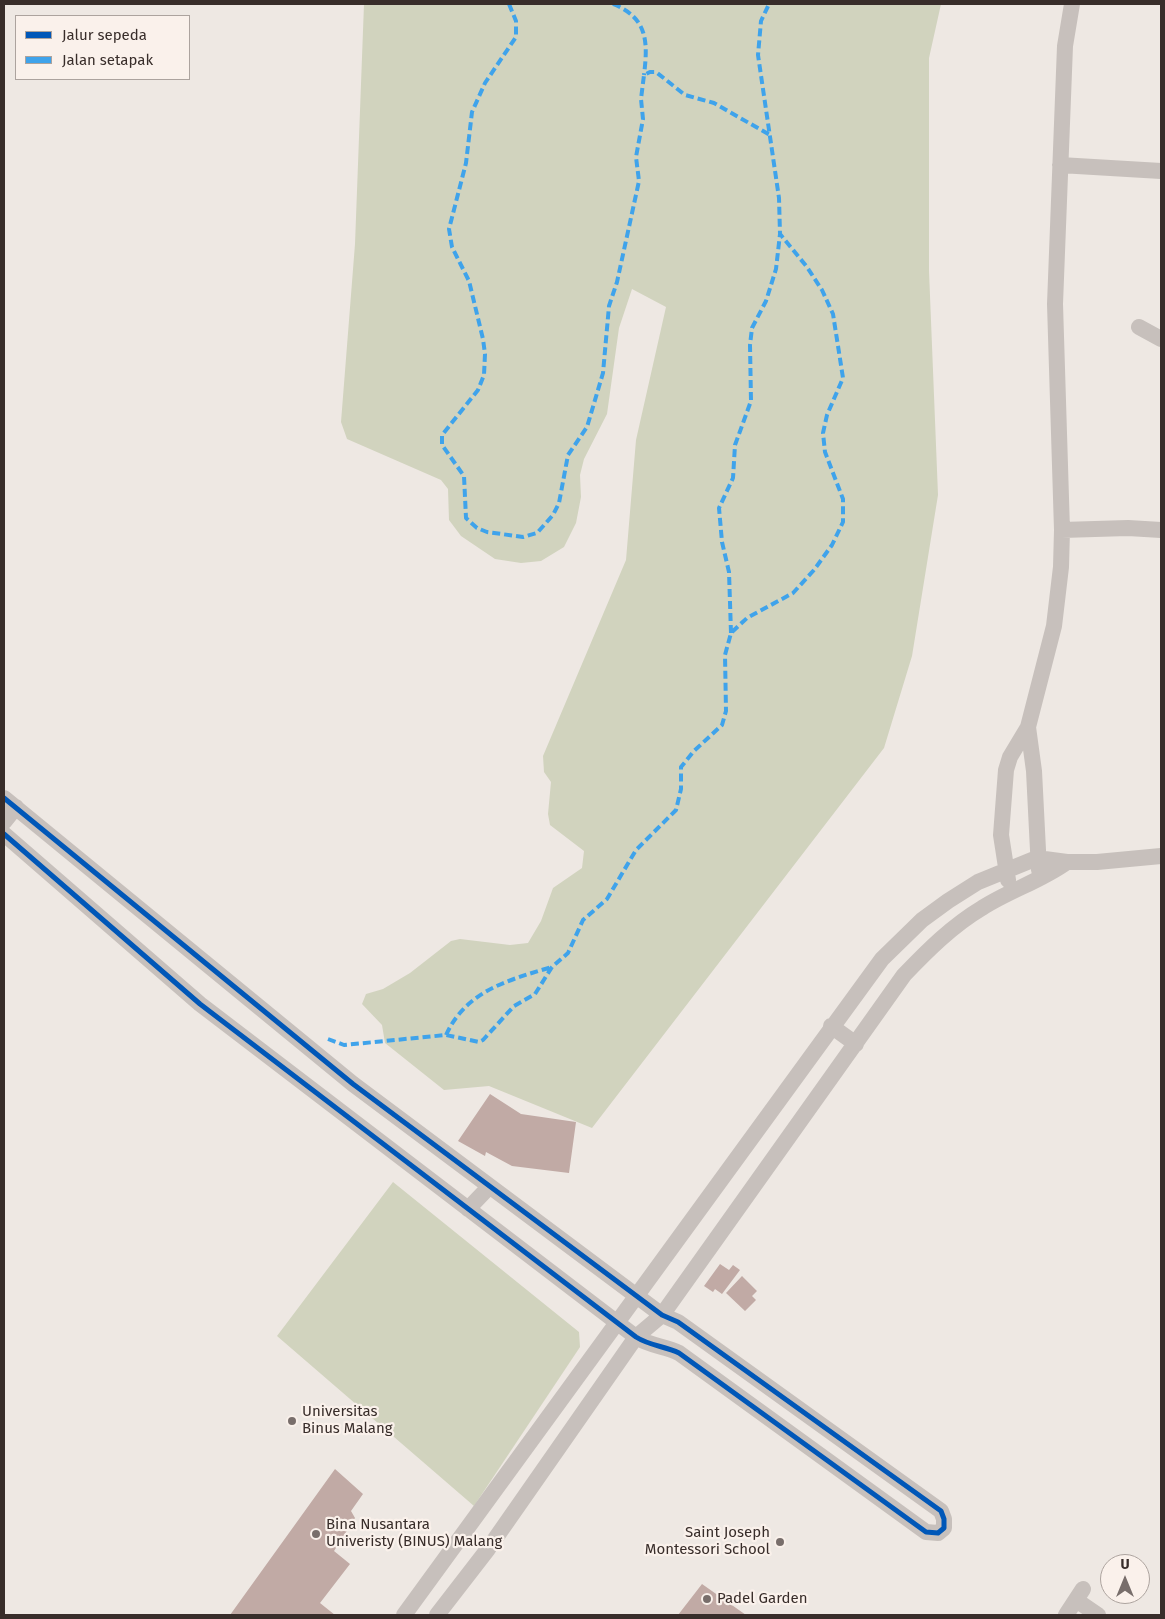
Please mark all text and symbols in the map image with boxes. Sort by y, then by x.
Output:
legend [15,15,190,80]
text: Jalur sepeda [62,26,147,44]
text: Jalan setapak [62,51,153,69]
place label: Universitas Binus Malang [302,1403,393,1438]
marker: Universitas Binus Malang [286,1415,298,1427]
place label: Bina Nusantara Univeristy (BINUS) Malang [326,1516,502,1551]
place label: Saint Joseph Montessori School [645,1524,770,1559]
marker: Bina Nusantara Univeristy (BINUS) Malang [310,1528,322,1540]
marker: Saint Joseph Montessori School [774,1536,786,1548]
north arrow [1100,1554,1150,1604]
text: U [1120,1556,1130,1573]
place label: Padel Garden [717,1590,807,1608]
marker: Padel Garden [701,1593,713,1605]

